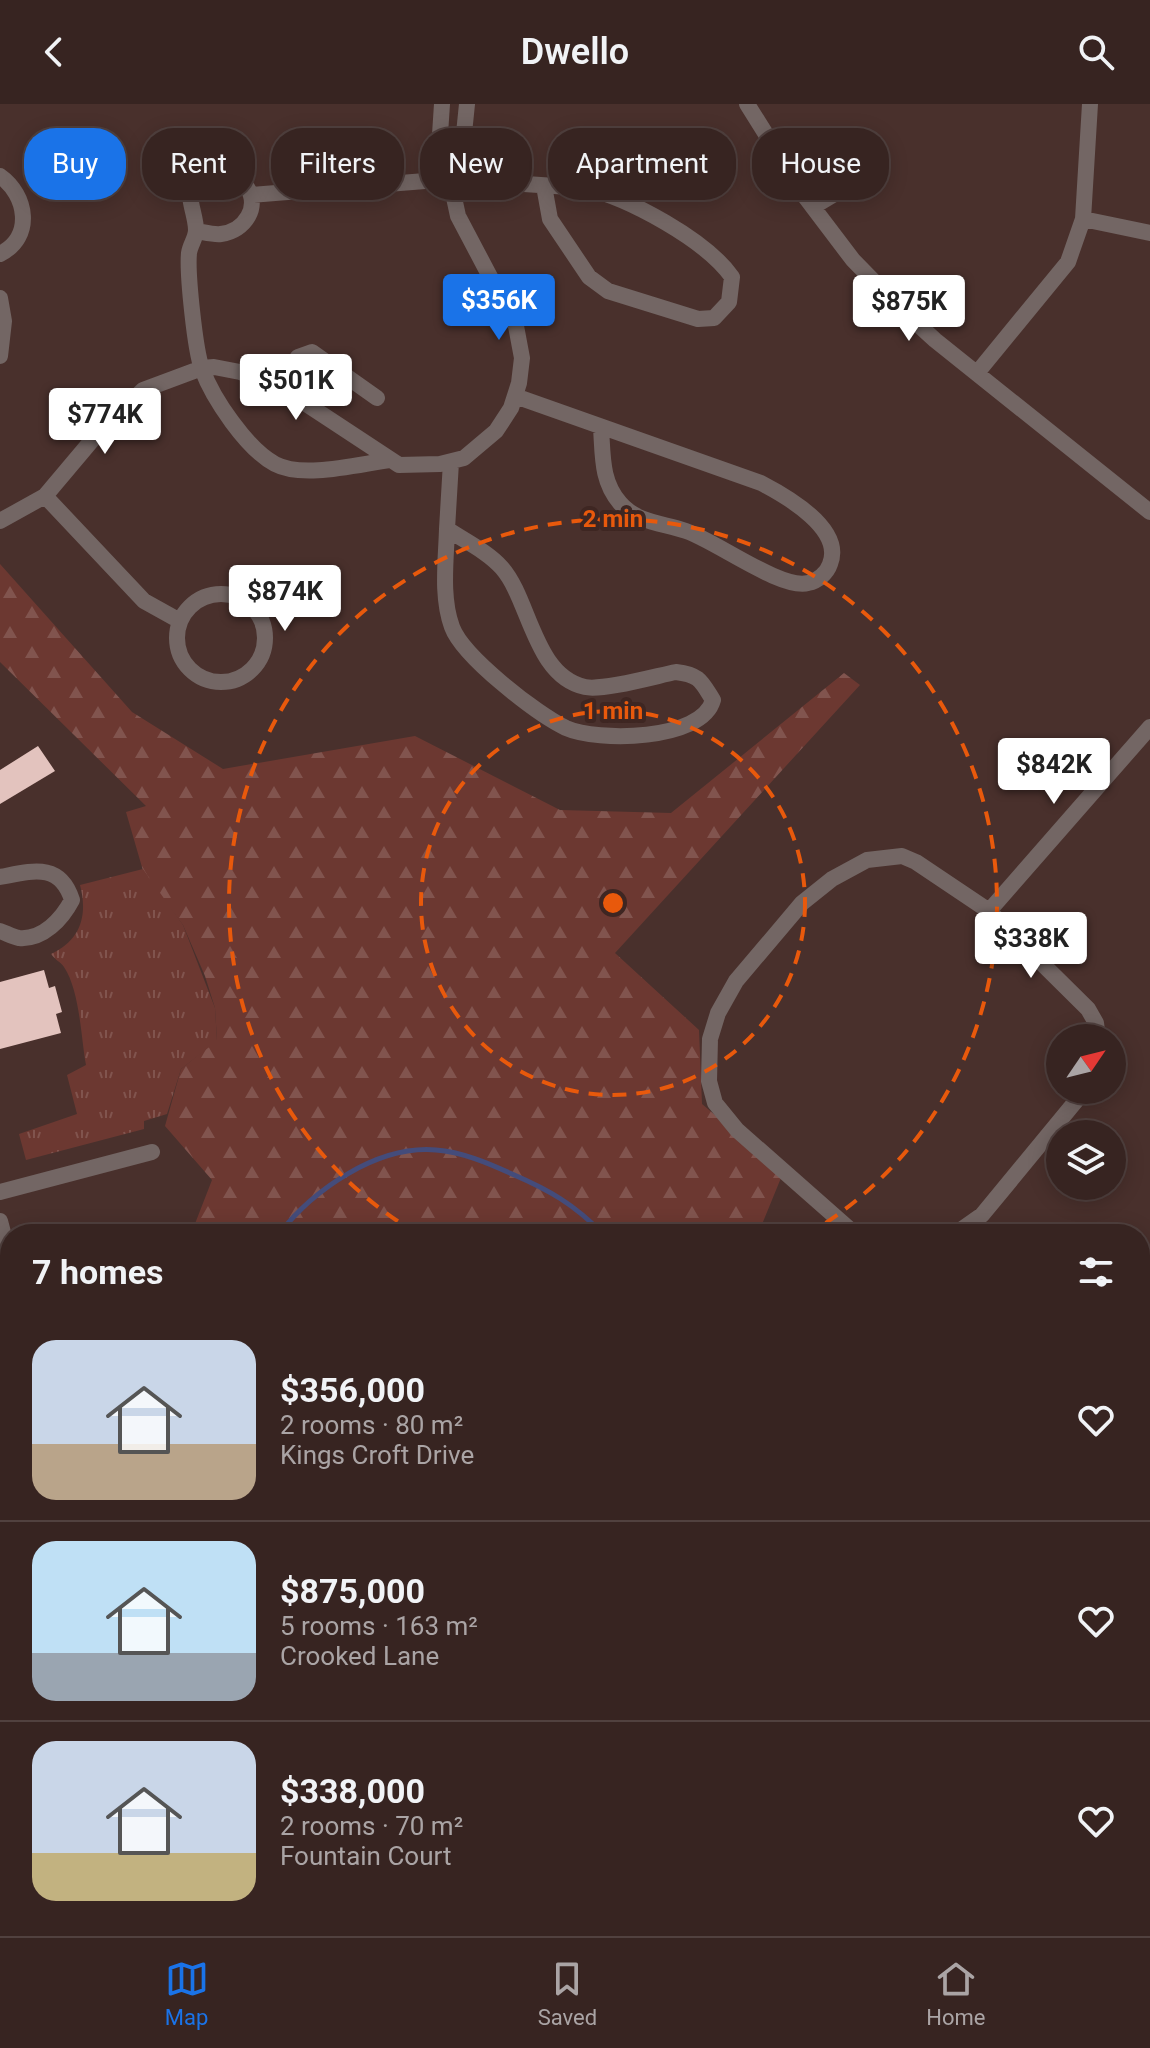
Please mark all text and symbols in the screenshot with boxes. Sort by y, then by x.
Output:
icon: back [32,30,76,74]
icon: search [1074,30,1118,74]
text: Dwello [521,31,629,73]
chip: Buy [24,128,126,200]
chip: Rent [142,128,255,200]
chip: Filters [271,128,404,200]
chip: New [420,128,532,200]
chip: Apartment [548,128,736,200]
chip: House [752,128,889,200]
pin: $356K [443,274,555,342]
pin: $875K [853,275,965,343]
text: $356K [461,285,537,315]
text: $875K [871,286,947,316]
pin: $501K [240,354,352,422]
text: $501K [258,365,334,395]
pin: $774K [49,388,161,456]
text: $774K [67,399,143,429]
text: 2 min [583,505,643,533]
pin: $874K [229,565,341,633]
text: $874K [247,576,323,606]
text: 1 min [583,697,643,725]
pin: $842K [998,738,1110,806]
text: $842K [1016,749,1092,779]
centre of rings [599,889,627,917]
pin: $338K [975,912,1087,980]
text: $338K [993,923,1069,953]
north arrow [1046,1024,1126,1104]
map controls [1046,1024,1126,1200]
button: layers [1046,1120,1126,1200]
icon: filters [1074,1250,1118,1294]
text: 7 homes [32,1252,163,1292]
text: $356,000 [280,1370,425,1410]
icon: home [96,1372,192,1468]
icon: heart [1074,1398,1118,1442]
text: 2 rooms · 80 m² [280,1410,463,1440]
text: Kings Croft Drive [280,1440,474,1470]
text: $875,000 [280,1571,425,1611]
icon: home [96,1573,192,1669]
icon: heart [1074,1599,1118,1643]
text: 5 rooms · 163 m² [280,1611,478,1641]
text: Crooked Lane [280,1641,439,1671]
text: $338,000 [280,1771,425,1811]
icon: home [96,1773,192,1869]
icon: heart [1074,1799,1118,1843]
text: 2 rooms · 70 m² [280,1811,463,1841]
text: Fountain Court [280,1841,451,1871]
tab: Map [165,1957,209,2030]
tab: Saved [538,1957,597,2030]
tab: Home [926,1957,985,2030]

